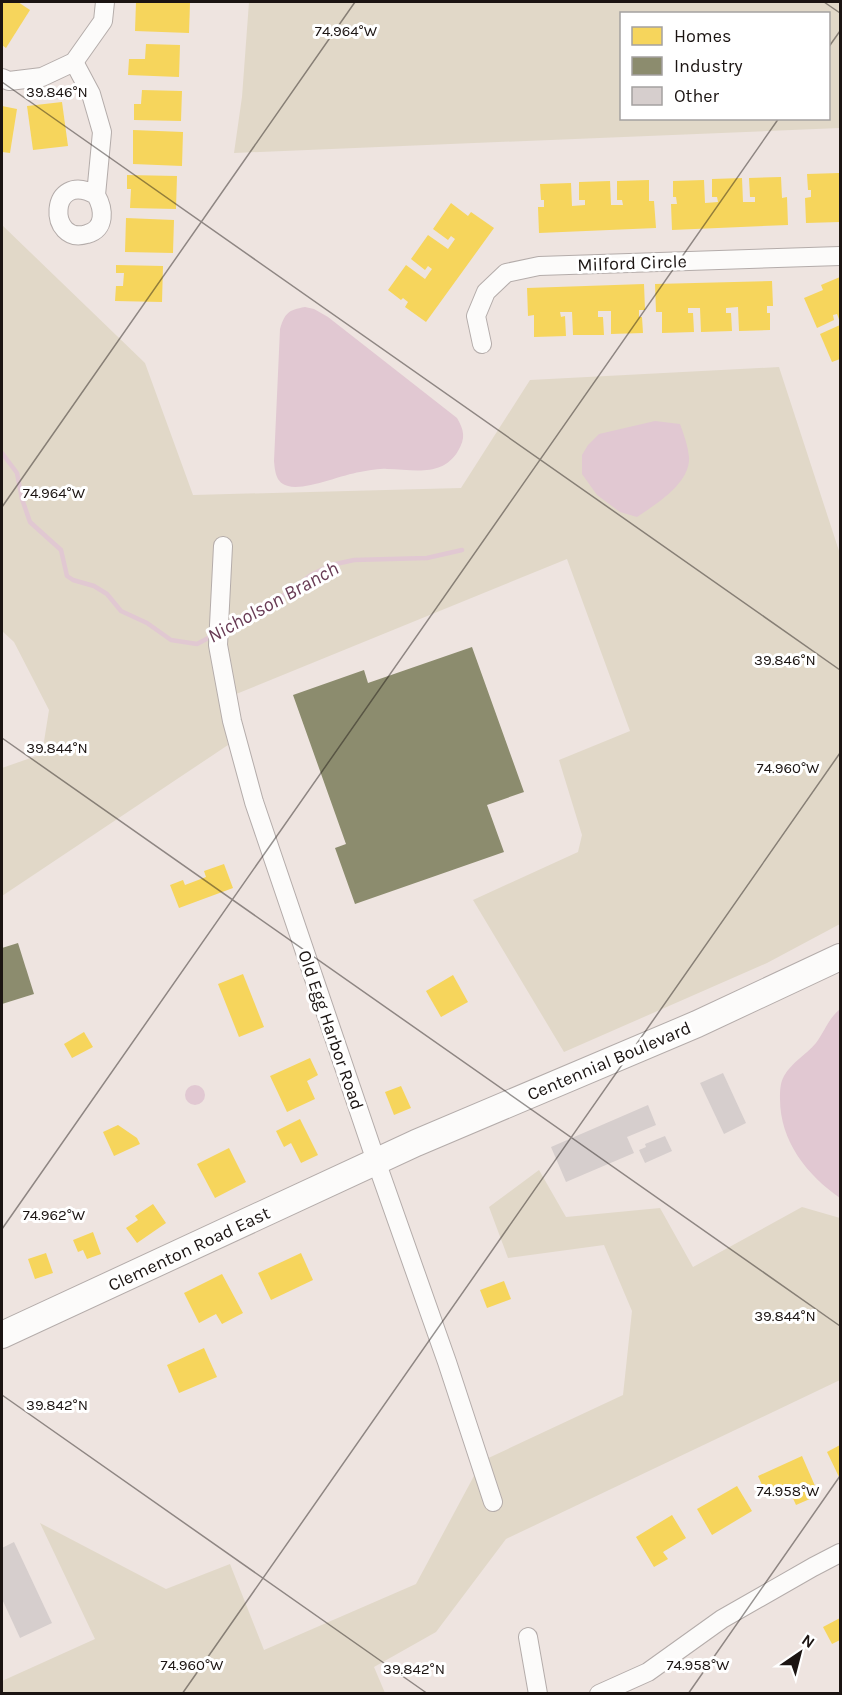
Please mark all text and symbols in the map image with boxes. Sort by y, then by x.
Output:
legend [620,12,830,120]
text: 74.964°W [315,22,378,40]
text: Homes [674,25,731,47]
text: Industry [674,55,743,77]
text: 39.846°N [26,83,88,101]
text: Other [674,85,719,107]
street label: Milford Circle [577,250,687,276]
text: 74.964°W [23,484,86,502]
water label: Nicholson Branch [203,556,343,648]
text: 39.846°N [754,651,816,669]
text: 39.844°N [26,739,88,757]
text: 74.960°W [757,759,820,777]
street label: Old Egg Harbor Road [293,947,369,1113]
street label: Centennial Boulevard [524,1017,694,1105]
street label: Clementon Road East [105,1202,274,1296]
text: 74.962°W [23,1206,86,1224]
text: 39.844°N [754,1307,816,1325]
text: 39.842°N [26,1396,88,1414]
text: 74.958°W [757,1482,820,1500]
north arrow [770,1623,830,1683]
text: N [798,1630,818,1652]
text: 74.960°W [161,1656,224,1674]
text: 74.958°W [667,1656,730,1674]
text: 39.842°N [383,1660,445,1678]

